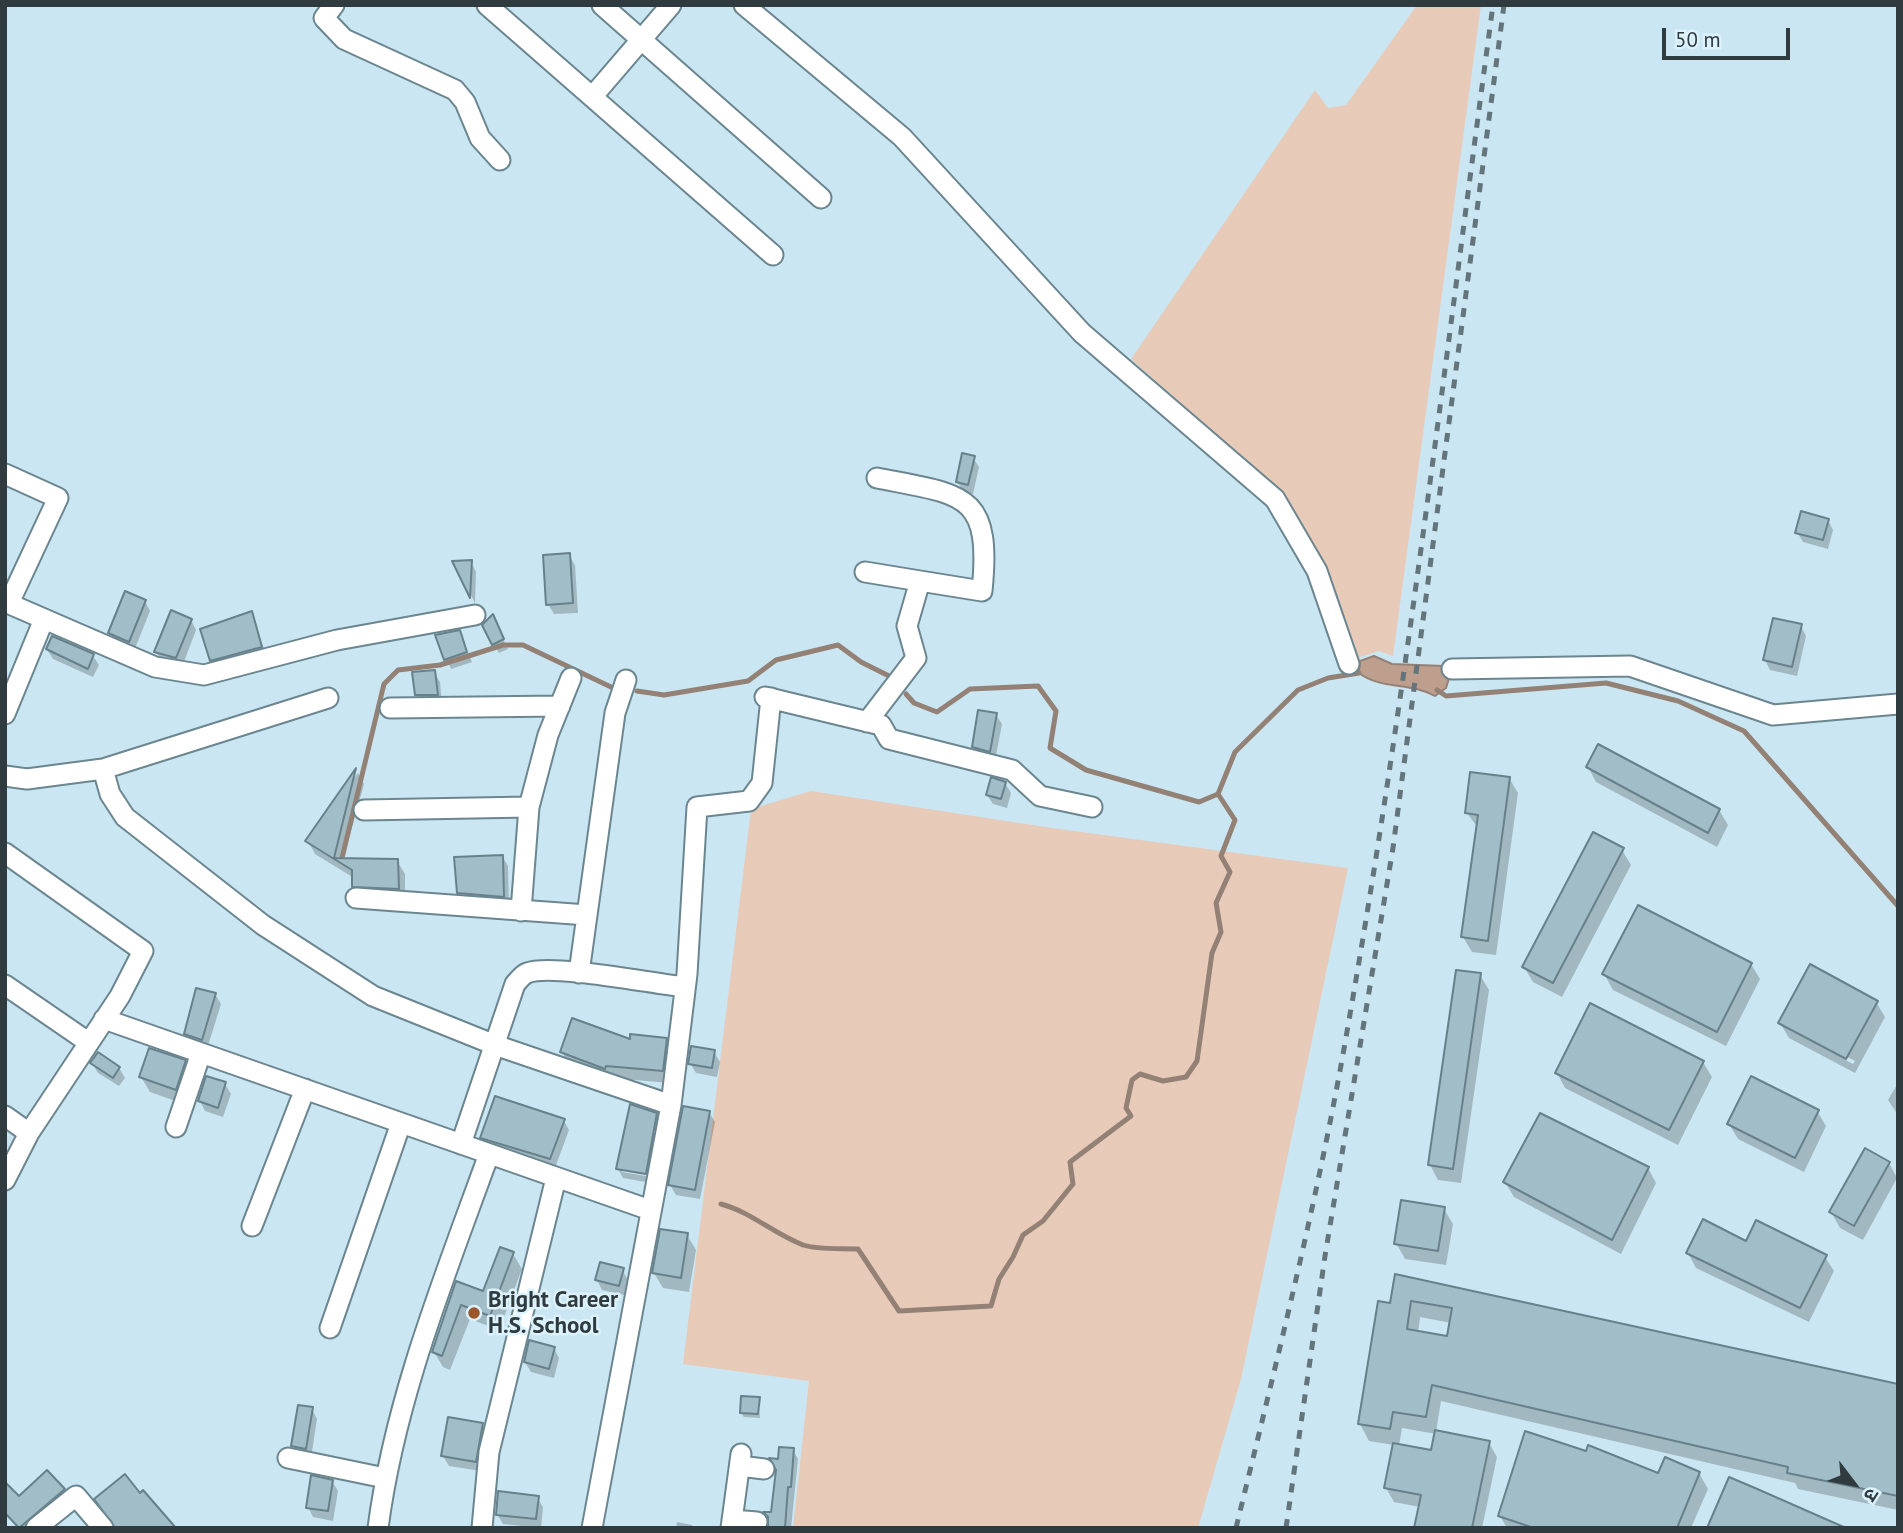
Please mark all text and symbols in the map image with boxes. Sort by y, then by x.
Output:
scale bar [1665,14,1793,58]
text: 50 m [1675,26,1721,53]
place label: Bright Career H.S. School [488,1286,618,1340]
marker: Bright Career H.S. School [466,1305,482,1321]
north arrow [1819,1449,1889,1519]
text: उ [1859,1484,1885,1506]

